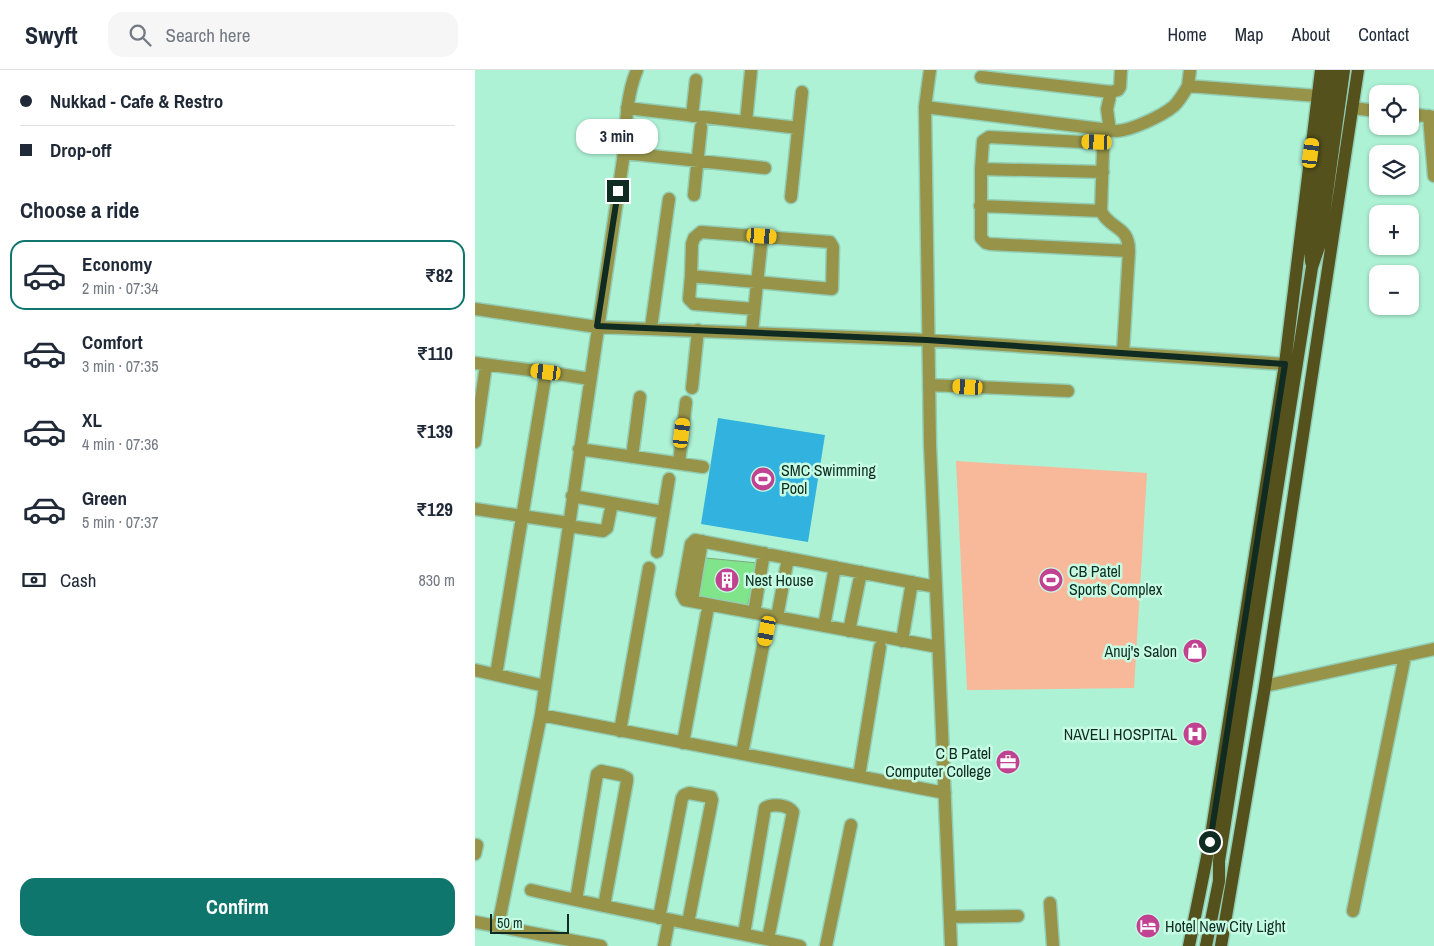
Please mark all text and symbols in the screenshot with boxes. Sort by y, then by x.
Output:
search box [108,12,458,57]
text: Swyft [25,19,78,51]
icon: search [126,21,154,49]
text: Search here [166,22,250,48]
text: Home [1167,22,1207,47]
text: Map [1235,22,1264,47]
text: About [1292,22,1330,47]
text: Contact [1358,22,1409,47]
map controls [1369,85,1419,315]
button: locate [1369,85,1419,135]
text: Nukkad - Cafe & Restro [50,88,223,114]
callout: 3 min [577,118,659,154]
text: 3 min [600,125,634,147]
car [1081,134,1112,150]
text: Drop-off [50,137,111,163]
car [1301,137,1320,169]
button: layers [1369,145,1419,195]
route end [607,180,629,202]
text: Choose a ride [20,195,139,225]
button: + [1369,205,1419,255]
car [746,227,777,245]
text: Economy [82,251,152,277]
icon: car [22,253,67,298]
text: ₹82 [425,262,453,288]
button: − [1369,265,1419,315]
text: 2 min · 07:34 [82,277,159,299]
text: Comfort [82,329,143,355]
icon: car [22,331,67,376]
text: ₹110 [417,340,453,366]
text: 3 min · 07:35 [82,355,159,377]
car [530,363,561,381]
car [952,379,983,395]
text: XL [82,407,102,433]
icon: car [22,409,67,454]
car [672,417,691,449]
text: ₹139 [416,418,453,444]
text: 4 min · 07:36 [82,433,159,455]
place label: SMC Swimming Pool [781,459,876,499]
sports icon: SMC Swimming Pool [750,466,776,492]
text: Green [82,485,127,511]
icon: car [22,487,67,532]
text: ₹129 [416,496,453,522]
text: 5 min · 07:37 [82,511,159,533]
place label: CB Patel Sports Complex [1069,560,1163,600]
icon: cash [20,566,48,594]
text: Cash [60,567,96,593]
building icon: Nest House [714,567,740,593]
sports icon: CB Patel Sports Complex [1038,567,1064,593]
text: 830 m [419,569,455,591]
place label: Nest House [745,569,814,591]
car [756,615,777,647]
shop icon: Anuj's Salon [1182,638,1208,664]
place label: Anuj's Salon [1103,640,1177,662]
hospital icon: NAVELI HOSPITAL [1182,721,1208,747]
place label: NAVELI HOSPITAL [1064,723,1178,745]
place label: C B Patel Computer College [885,742,991,782]
office icon: C B Patel Computer College [995,749,1021,775]
route start [1199,831,1221,853]
button: Confirm [20,878,455,936]
scale bar [490,911,569,934]
hotel icon: Hotel New City Light [1135,913,1161,939]
text: 50 m [497,914,523,932]
place label: Hotel New City Light [1165,915,1286,937]

